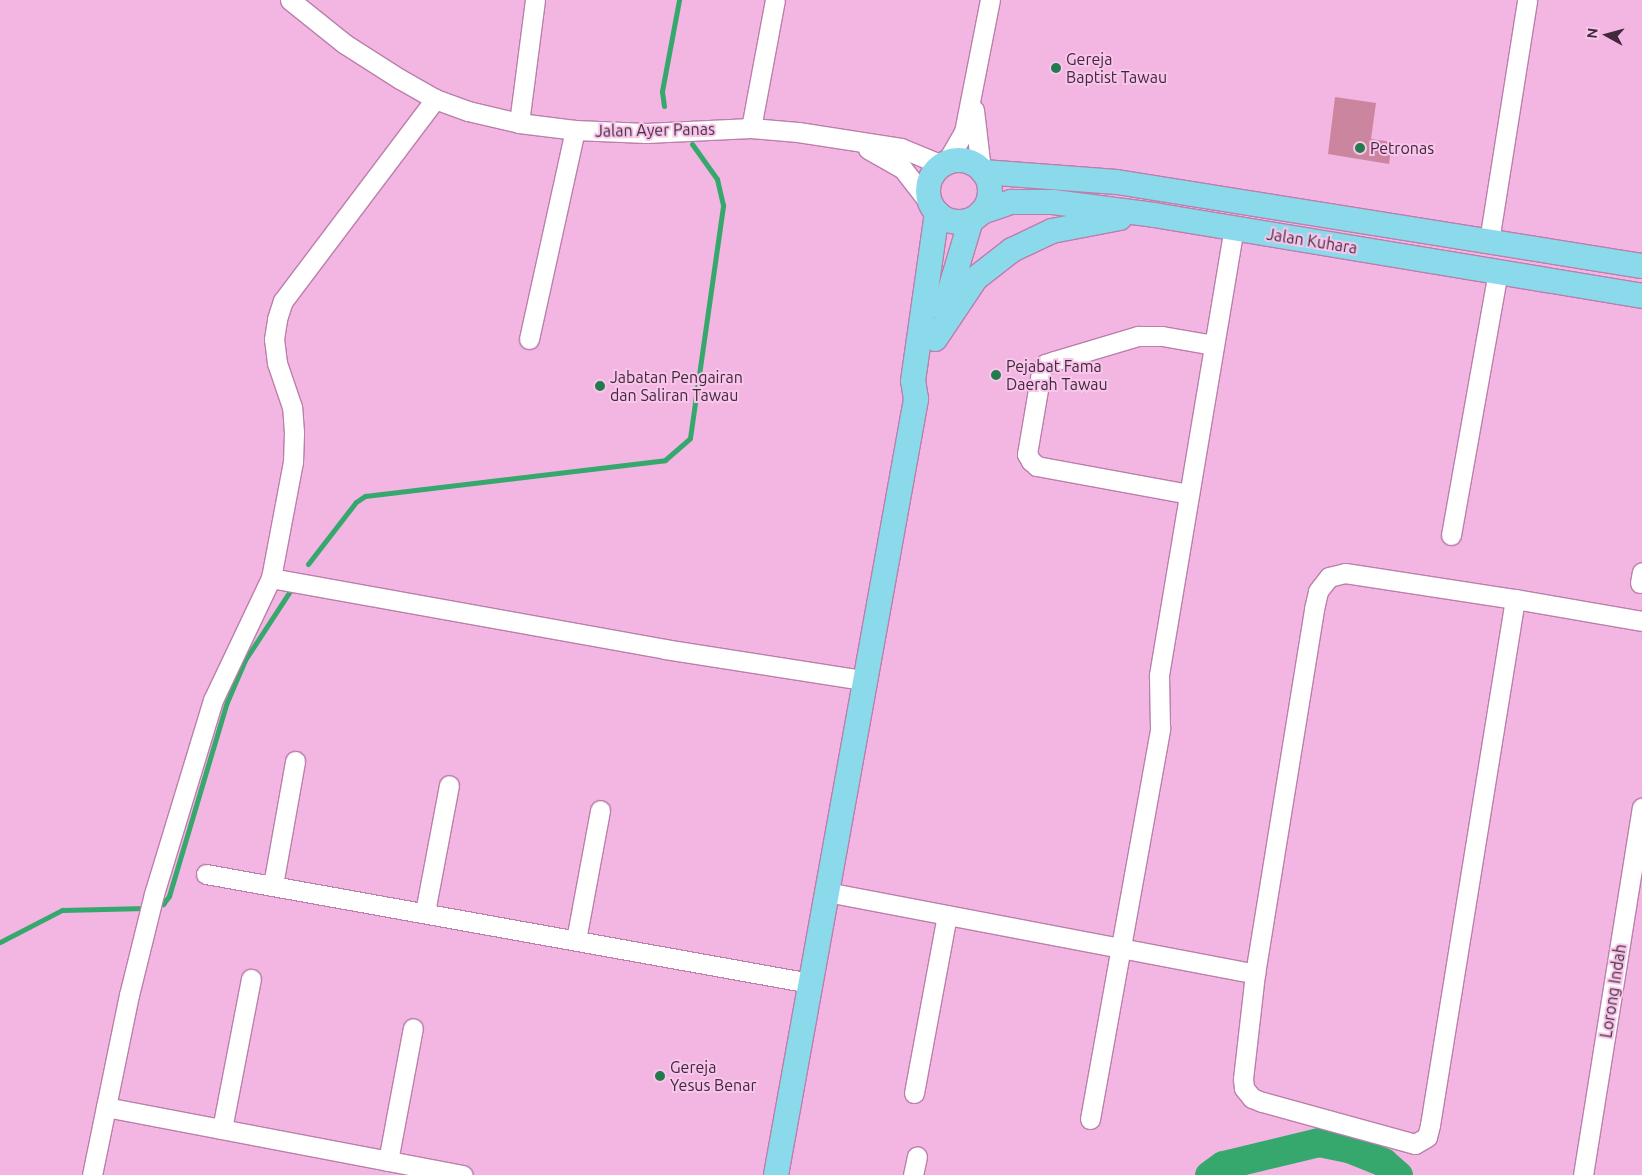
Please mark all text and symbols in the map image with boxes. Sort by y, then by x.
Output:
north arrow [1582,10,1632,60]
text: N [1584,27,1601,39]
place label: Gereja Baptist Tawau [1066,49,1167,87]
marker: Gereja Baptist Tawau [1050,62,1062,74]
street label: Jalan Ayer Panas [595,119,715,141]
place label: Petronas [1370,138,1434,158]
marker: Petronas [1354,142,1366,154]
street label: Jalan Kuhara [1265,224,1359,258]
place label: Pejabat Fama Daerah Tawau [1006,356,1108,394]
place label: Jabatan Pengairan dan Saliran Tawau [610,367,743,405]
marker: Pejabat Fama Daerah Tawau [990,369,1002,381]
marker: Jabatan Pengairan dan Saliran Tawau [594,380,606,392]
street label: Lorong Indah [1596,943,1630,1039]
place label: Gereja Yesus Benar [670,1057,756,1095]
marker: Gereja Yesus Benar [654,1070,666,1082]

